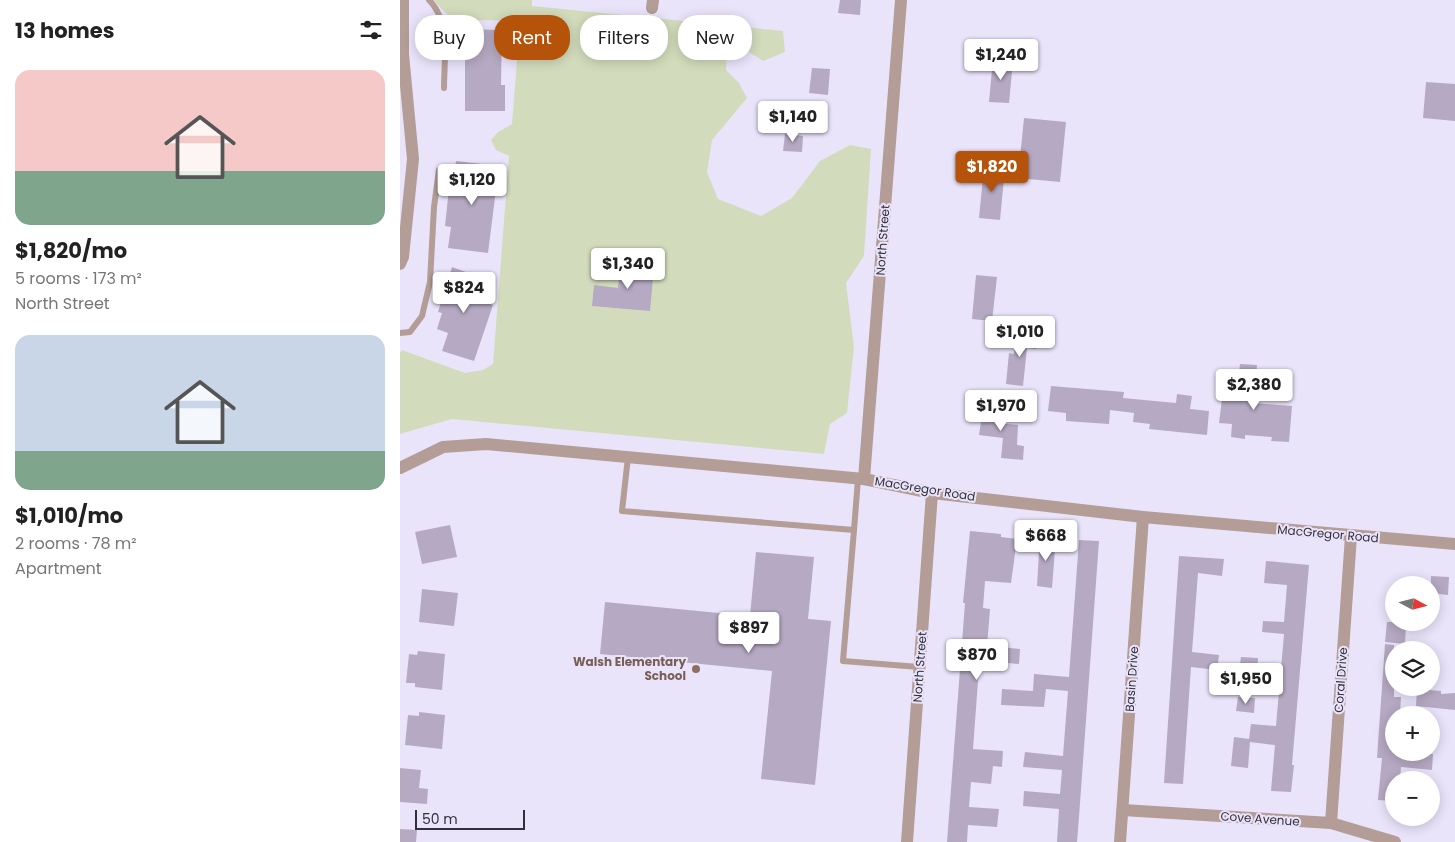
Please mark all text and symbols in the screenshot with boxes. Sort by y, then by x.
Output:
chip: Buy [415,15,484,60]
chip: Rent [494,15,570,60]
chip: Filters [580,15,668,60]
chip: New [678,15,752,60]
text: 13 homes [15,16,114,45]
icon: filters [357,16,385,44]
pin: $1,240 [960,38,1042,81]
text: $1,240 [975,43,1027,66]
pin: $1,140 [752,100,834,143]
icon: home [155,102,245,192]
text: $1,140 [769,105,817,128]
pin: $1,820 [951,150,1033,193]
text: $1,820 [966,155,1018,178]
pin: $1,120 [431,164,513,206]
text: $1,120 [449,168,495,191]
street label: North Street [872,204,893,276]
text: $1,820/mo [15,236,127,265]
pin: $1,340 [587,248,669,290]
text: $1,340 [602,252,654,275]
text: 5 rooms · 173 m² [15,267,142,290]
pin: $824 [434,272,494,314]
text: $824 [444,276,484,299]
text: North Street [15,292,110,315]
pin: $1,010 [979,316,1061,358]
text: $1,010 [996,320,1044,343]
icon: home [155,367,245,457]
pin: $2,380 [1213,368,1295,411]
text: $2,380 [1227,373,1281,396]
pin: $1,970 [960,390,1042,432]
text: $1,970 [976,394,1026,417]
street label: MacGregor Road [874,472,977,505]
text: $1,010/mo [15,501,123,530]
pin: $668 [1016,520,1076,562]
street label: MacGregor Road [1277,521,1379,546]
text: $668 [1025,524,1067,547]
text: 2 rooms · 78 m² [15,532,137,555]
text: Apartment [15,557,102,580]
north arrow [1385,576,1440,631]
map controls [1385,576,1440,826]
pin: $897 [719,612,779,654]
text: $897 [729,616,769,639]
street label: North Street [909,631,930,703]
pin: $870 [947,638,1007,681]
button: layers [1385,641,1440,696]
text: $870 [957,643,997,666]
street label: Basin Drive [1121,646,1142,712]
street label: Coral Drive [1330,647,1351,713]
place label: Walsh Elementary School [573,653,686,684]
pin: $1,950 [1205,662,1287,705]
marker: Walsh Elementary School [690,663,702,675]
text: $1,950 [1220,667,1272,690]
button: + [1385,706,1440,761]
button: − [1385,771,1440,826]
scale bar [415,807,525,830]
street label: Cove Avenue [1220,807,1300,830]
text: 50 m [422,809,458,829]

